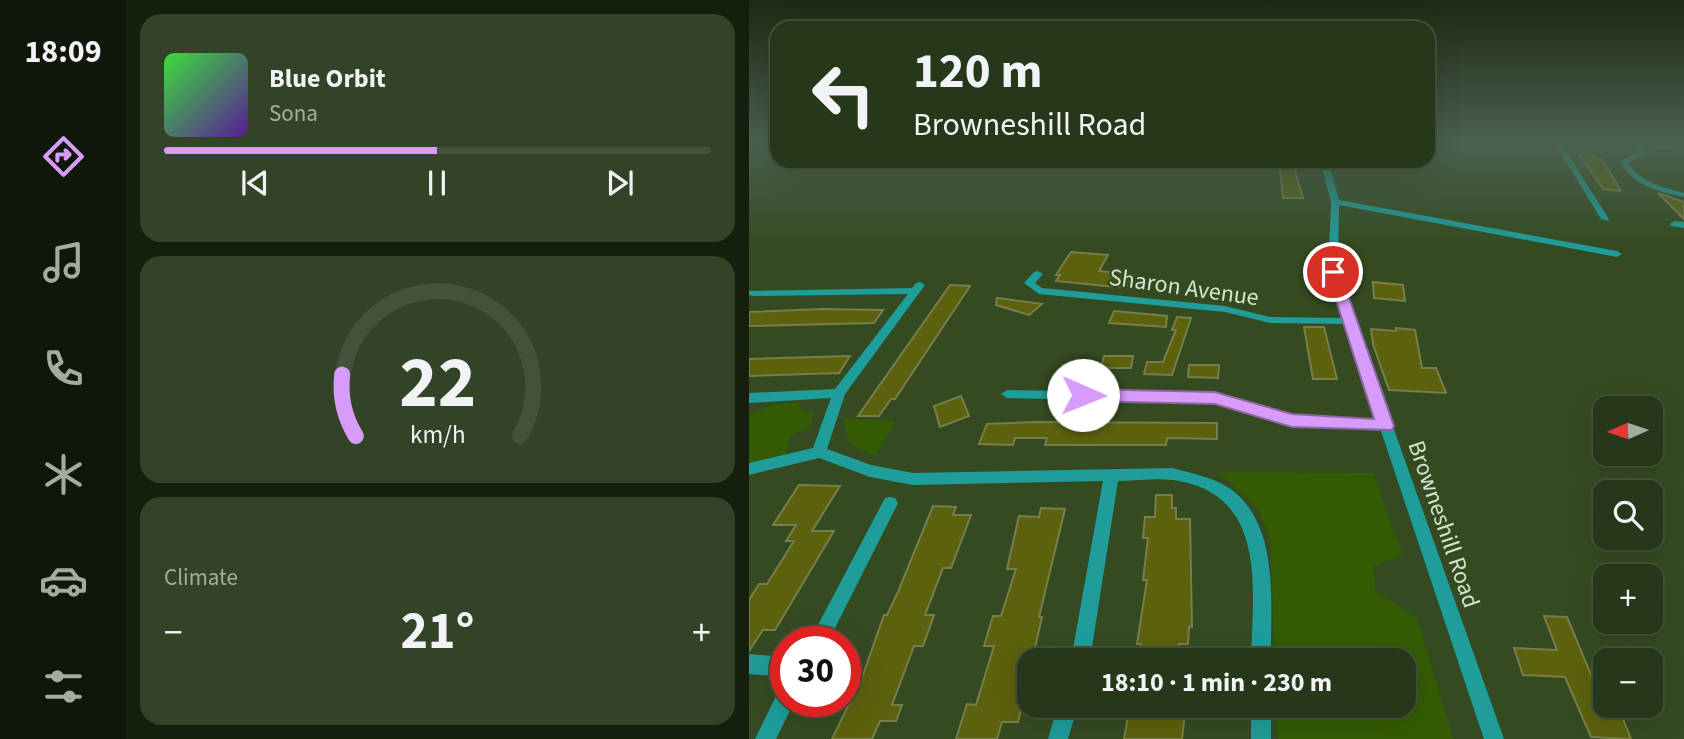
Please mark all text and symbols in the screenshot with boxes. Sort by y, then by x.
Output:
text: 18:09 [24,29,102,75]
text: 120 m [913,37,1042,107]
icon: left [798,49,889,140]
text: Blue Orbit [269,60,386,97]
text: Sona [269,97,318,130]
text: Browneshill Road [913,102,1146,148]
icon: directions [39,132,88,181]
icon: previous [236,164,274,202]
icon: pause [418,164,456,202]
icon: next [601,164,639,202]
icon: music [39,238,88,287]
pin [1303,242,1363,302]
icon: arrive [1314,253,1352,291]
street label: Sharon Avenue [1107,260,1261,315]
text: 22 [399,331,476,435]
icon: phone [39,344,88,393]
position arrow [1046,358,1120,432]
north arrow [1593,396,1663,466]
map controls [1593,396,1663,718]
text: km/h [410,416,465,452]
street label: Browneshill Road [1398,436,1489,613]
icon: climate [39,450,88,499]
button: search [1593,480,1663,550]
icon: car [39,556,88,605]
text: Climate [164,561,238,594]
button: + [1593,564,1663,634]
text: 21° [401,595,474,669]
text: − [164,606,183,660]
text: + [692,606,711,660]
speed limit sign: 30 [770,626,861,717]
button: − [1593,648,1663,718]
icon: filters [39,662,88,711]
text: 18:10 · 1 min · 230 m [1101,664,1332,701]

